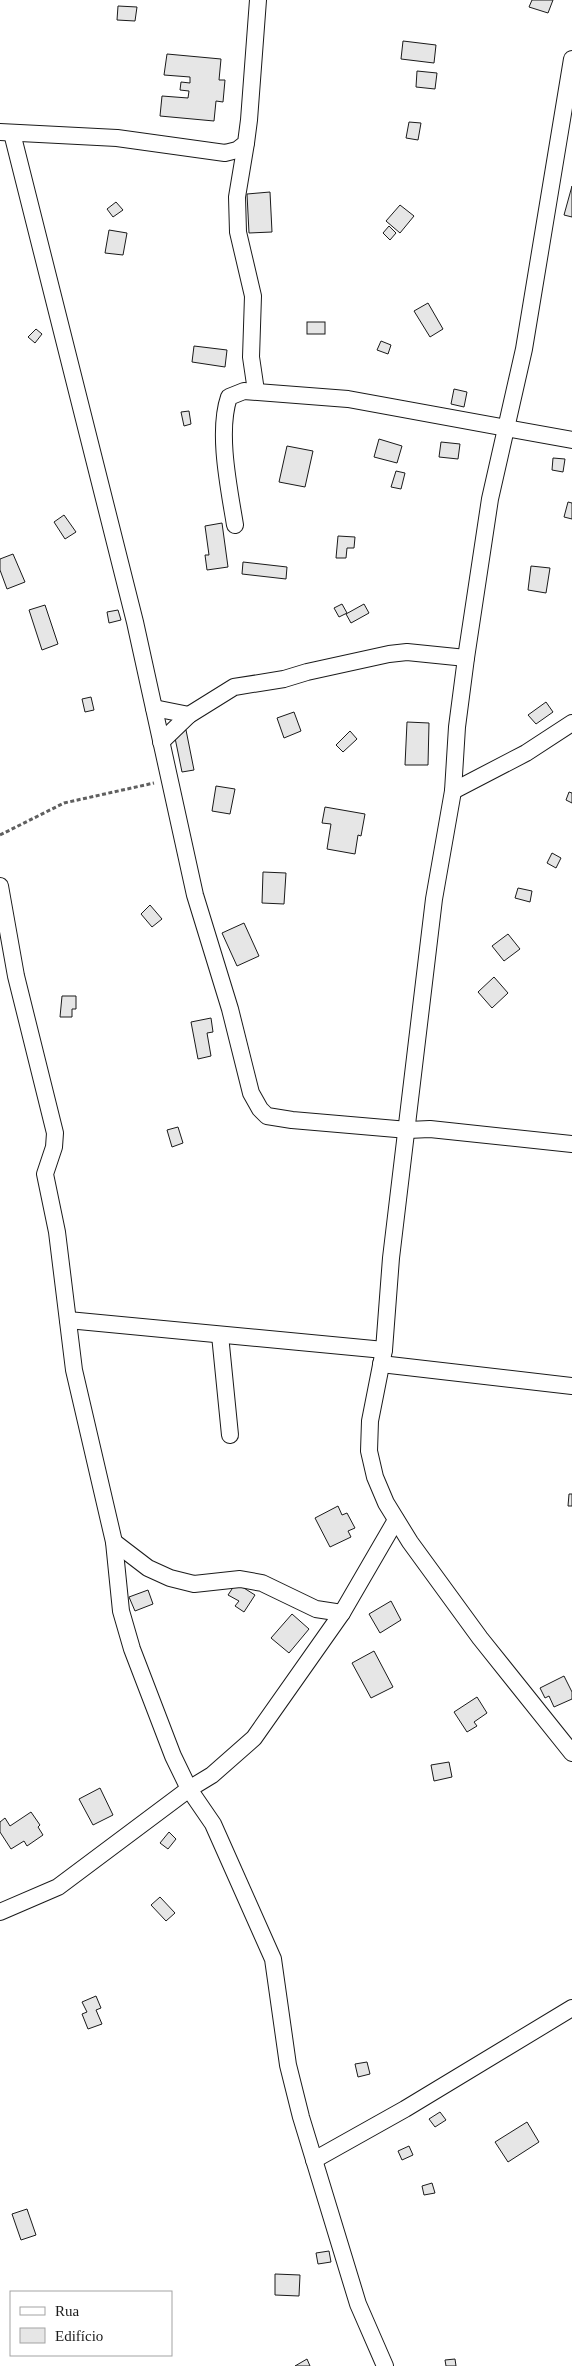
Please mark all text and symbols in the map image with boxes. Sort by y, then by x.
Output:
legend [10,2291,172,2356]
text: Rua [55,2303,80,2319]
text: Edifício [55,2328,103,2344]

